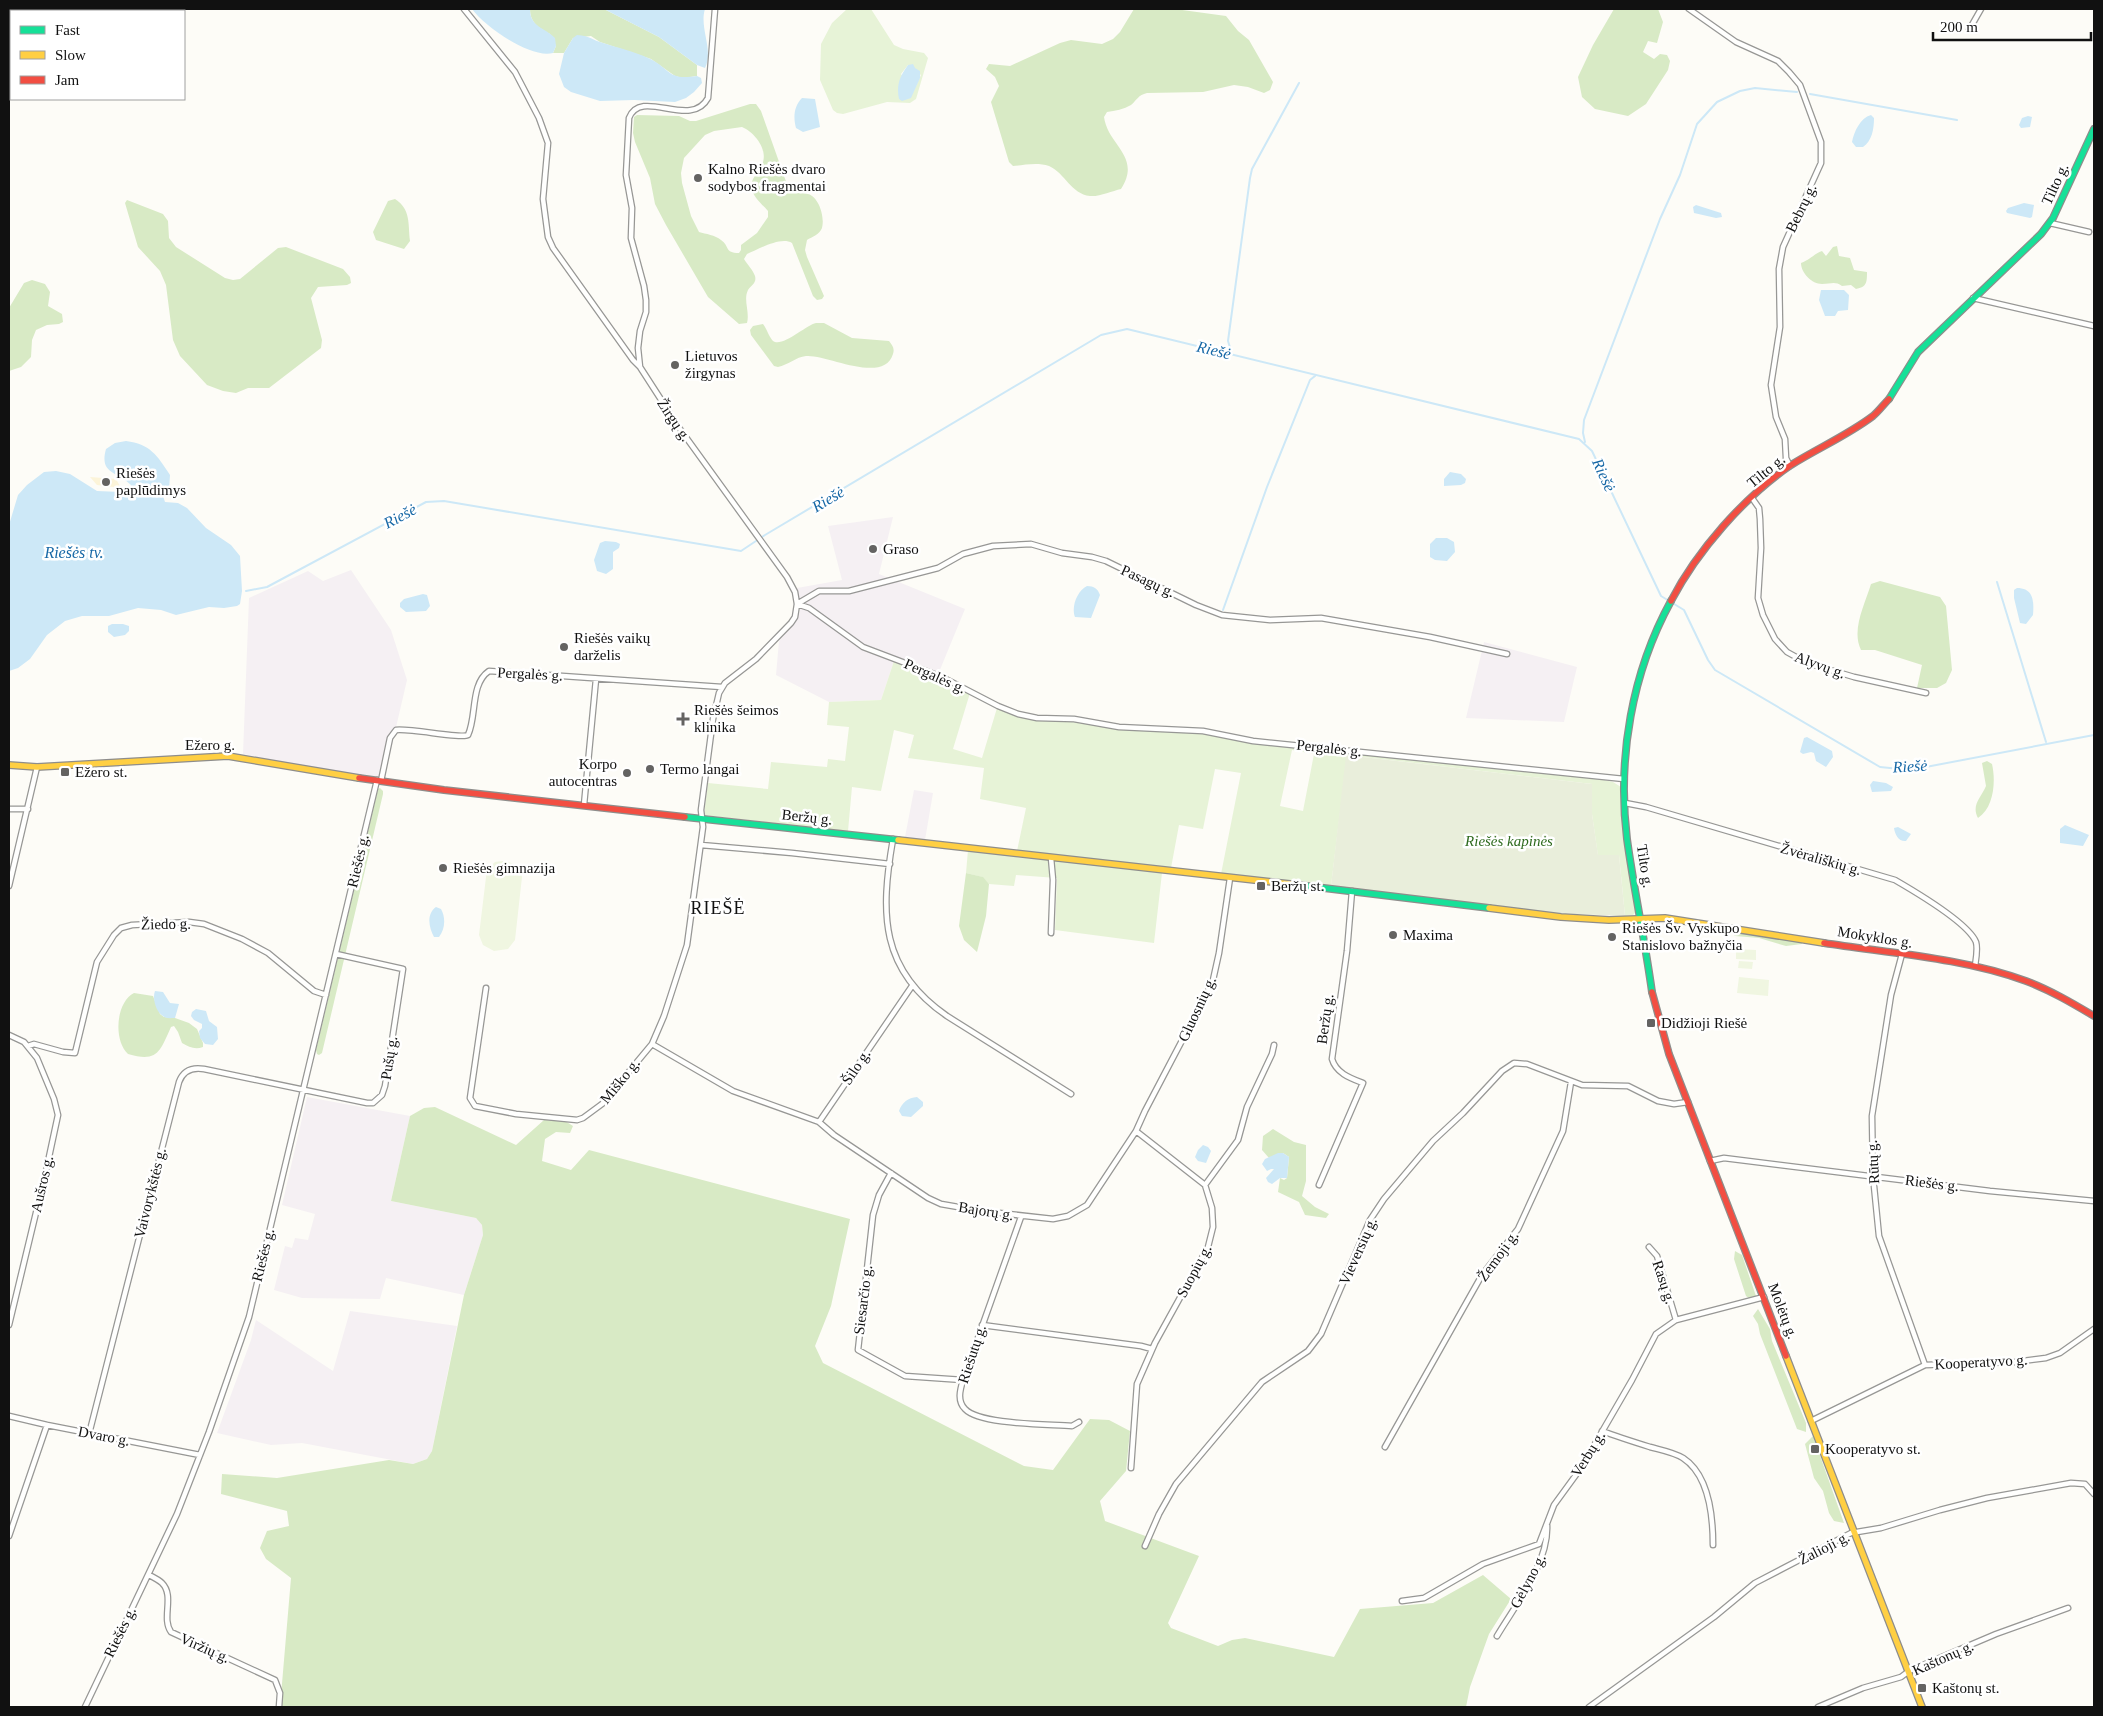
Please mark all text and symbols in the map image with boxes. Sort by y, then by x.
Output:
legend [10,10,185,100]
scale bar [1933,10,2090,42]
text: 200 m [1940,19,1978,35]
text: Fast [55,22,81,38]
text: Slow [55,47,86,63]
text: Jam [55,72,79,88]
place label: Kalno Riešės dvaro sodybos fragmentai [708,161,826,194]
street label: Tilto g. [2039,161,2071,207]
marker: Kalno Riešės dvaro sodybos fragmentai [692,172,704,184]
street label: Bebrų g. [1782,181,1820,235]
water label: Riešė [1194,337,1233,362]
place label: Lietuvos žirgynas [685,348,738,381]
marker: Lietuvos žirgynas [669,359,681,371]
street label: Žirgų g. [654,396,694,444]
street label: Tilto g. [1744,451,1788,491]
water label: Riešė [1589,455,1619,494]
place label: Riešės paplūdimys [116,465,186,498]
marker: Riešės paplūdimys [100,476,112,488]
water label: Riešė [808,483,847,516]
water label: Riešė [380,500,419,532]
place label: Graso [883,541,919,557]
marker: Graso [867,543,879,555]
water label: Riešės tv. [43,544,104,561]
street label: Pasagų g. [1119,562,1177,600]
place label: Riešės vaikų darželis [574,630,651,663]
marker: Riešės vaikų darželis [558,641,570,653]
street label: Alyvų g. [1793,649,1847,681]
street label: Pergalės g. [902,655,968,697]
street label: Pergalės g. [497,664,563,684]
place label: Riešės šeimos klinika [694,702,779,735]
marker: Riešės šeimos klinika [676,712,690,726]
street label: Ežero g. [185,737,235,753]
street label: Pergalės g. [1296,737,1362,759]
place label: Korpo autocentras [549,756,617,789]
water label: Riešė [1891,757,1928,775]
place label: Termo langai [660,761,739,777]
marker: Termo langai [644,763,656,775]
place label: Ežero st. [75,764,127,780]
marker: Ežero st. [59,766,71,778]
marker: Korpo autocentras [621,767,633,779]
street label: Beržų g. [781,806,833,828]
street label: Riešės g. [344,833,372,889]
park label: Riešės kapinės [1464,833,1553,849]
street label: Žvėrališkių g. [1779,840,1863,878]
street label: Tilto g. [1634,843,1656,889]
place label: Riešės gimnazija [453,860,555,876]
marker: Riešės gimnazija [437,862,449,874]
place label: Beržų st. [1271,878,1324,894]
marker: Beržų st. [1255,880,1267,892]
district label: RIEŠĖ [690,897,746,918]
street label: Žiedo g. [141,916,191,932]
place label: Riešės Šv. Vyskupo Stanislovo bažnyčia [1622,920,1743,953]
street label: Mokyklos g. [1836,923,1914,951]
place label: Maxima [1403,927,1453,943]
marker: Maxima [1387,929,1399,941]
marker: Riešės Šv. Vyskupo Stanislovo bažnyčia [1606,931,1618,943]
street label: Gluosnių g. [1175,974,1219,1044]
street label: Beržų g. [1314,993,1336,1045]
place label: Didžioji Riešė [1661,1015,1748,1031]
marker: Didžioji Riešė [1645,1017,1657,1029]
street label: Pušų g. [378,1035,400,1081]
street label: Šilo g. [838,1046,874,1088]
street label: Miško g. [597,1055,643,1107]
street label: Rūtų g. [1864,1140,1882,1184]
street label: Vaivorykštės g. [131,1146,169,1240]
street label: Aušros g. [28,1154,56,1214]
street label: Riešės g. [1904,1172,1960,1194]
street label: Bajorų g. [957,1199,1015,1223]
street label: Vieversių g. [1336,1215,1380,1287]
street label: Riešės g. [249,1227,277,1283]
street label: Žemoji g. [1474,1228,1522,1284]
street label: Suopių g. [1173,1242,1215,1300]
street label: Rasų g. [1649,1258,1679,1306]
street label: Siesarčio g. [851,1264,875,1336]
street label: Molėtų g. [1765,1281,1801,1341]
street label: Riešutų g. [955,1323,989,1385]
street label: Kooperatyvo g. [1934,1352,2028,1372]
street label: Dvaro g. [77,1423,131,1449]
street label: Verbų g. [1568,1428,1608,1480]
place label: Kooperatyvo st. [1825,1441,1921,1457]
marker: Kooperatyvo st. [1809,1443,1821,1455]
street label: Žalioji g. [1796,1528,1852,1568]
street label: Gėlyno g. [1507,1551,1549,1611]
street label: Riešės g. [101,1604,139,1660]
street label: Viržių g. [178,1630,232,1666]
street label: Kaštonų g. [1910,1637,1976,1679]
place label: Kaštonų st. [1932,1680,2000,1696]
marker: Kaštonų st. [1916,1682,1928,1694]

